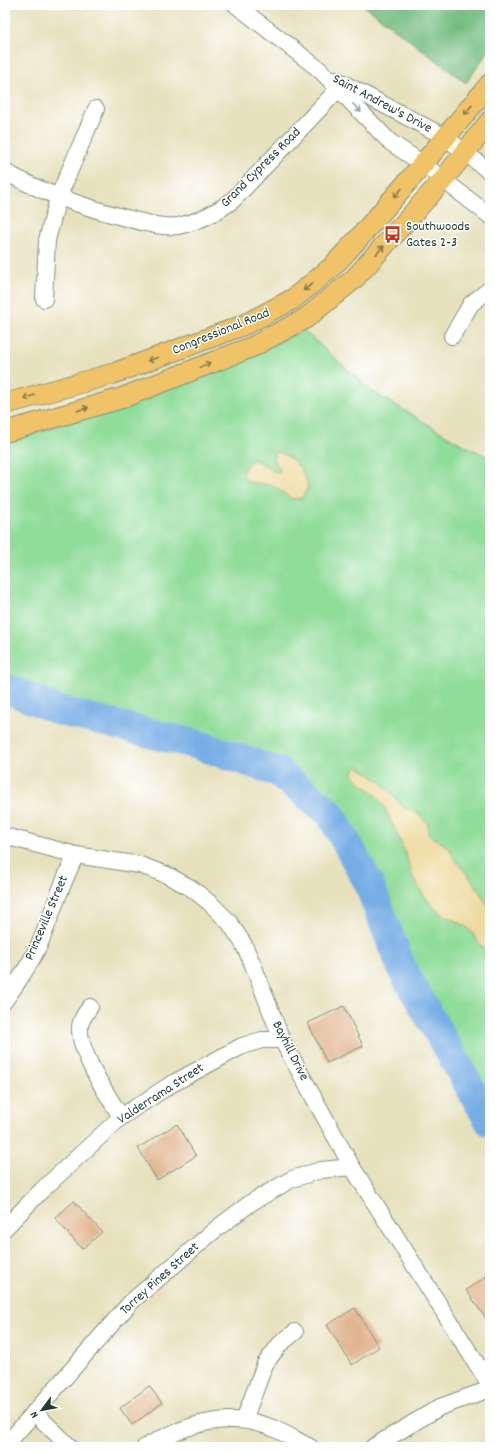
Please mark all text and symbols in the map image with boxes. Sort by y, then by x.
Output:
street label: Saint Andrew's Drive [329,69,435,139]
one-way arrow [352,103,362,113]
one-way arrow [463,105,472,116]
street label: Grand Cypress Road [216,123,306,213]
one-way arrow [393,188,402,199]
place label: Southwoods Gates 2-3 [406,217,470,253]
bus stop icon: Southwoods Gates 2-3 [383,225,403,245]
one-way arrow [375,244,384,255]
one-way arrow [302,283,313,291]
street label: Congressional Road [169,303,273,361]
one-way arrow [147,355,159,363]
one-way arrow [198,361,210,369]
one-way arrow [22,394,35,402]
one-way arrow [76,405,89,412]
street label: Princeville Street [20,872,74,964]
street label: Bayhill Drive [266,1018,314,1084]
street label: Valderrama Street [114,1058,208,1130]
street label: Torrey Pines Street [116,1238,204,1320]
north arrow [22,1390,62,1430]
text: N [27,1407,43,1421]

